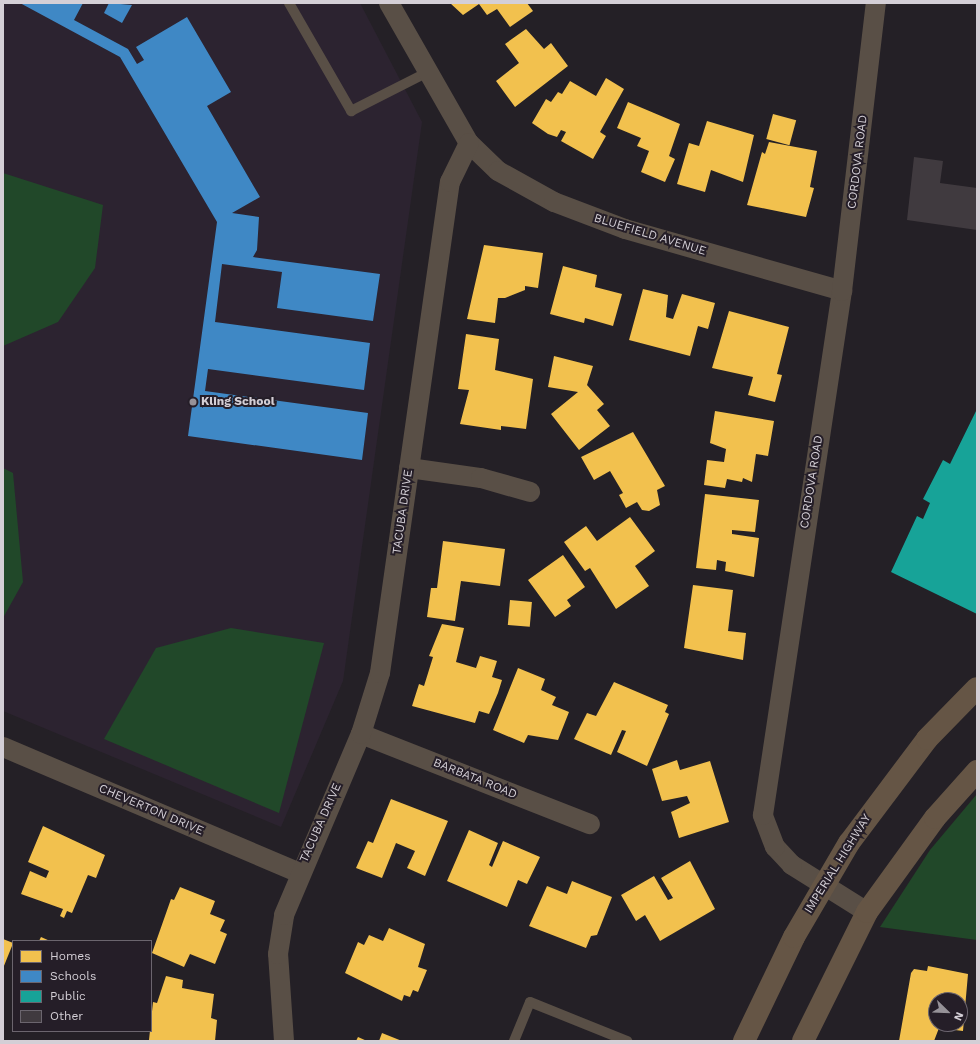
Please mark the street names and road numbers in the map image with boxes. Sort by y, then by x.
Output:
street label: CORDOVA ROAD [845,114,871,210]
street label: BLUEFIELD AVENUE [592,211,708,259]
street label: CORDOVA ROAD [797,434,827,530]
street label: TACUBA DRIVE [390,468,416,556]
street label: BARBATA ROAD [431,756,519,802]
street label: CHEVERTON DRIVE [96,781,206,839]
street label: TACUBA DRIVE [297,781,345,865]
street label: IMPERIAL HIGHWAY [802,812,874,916]

